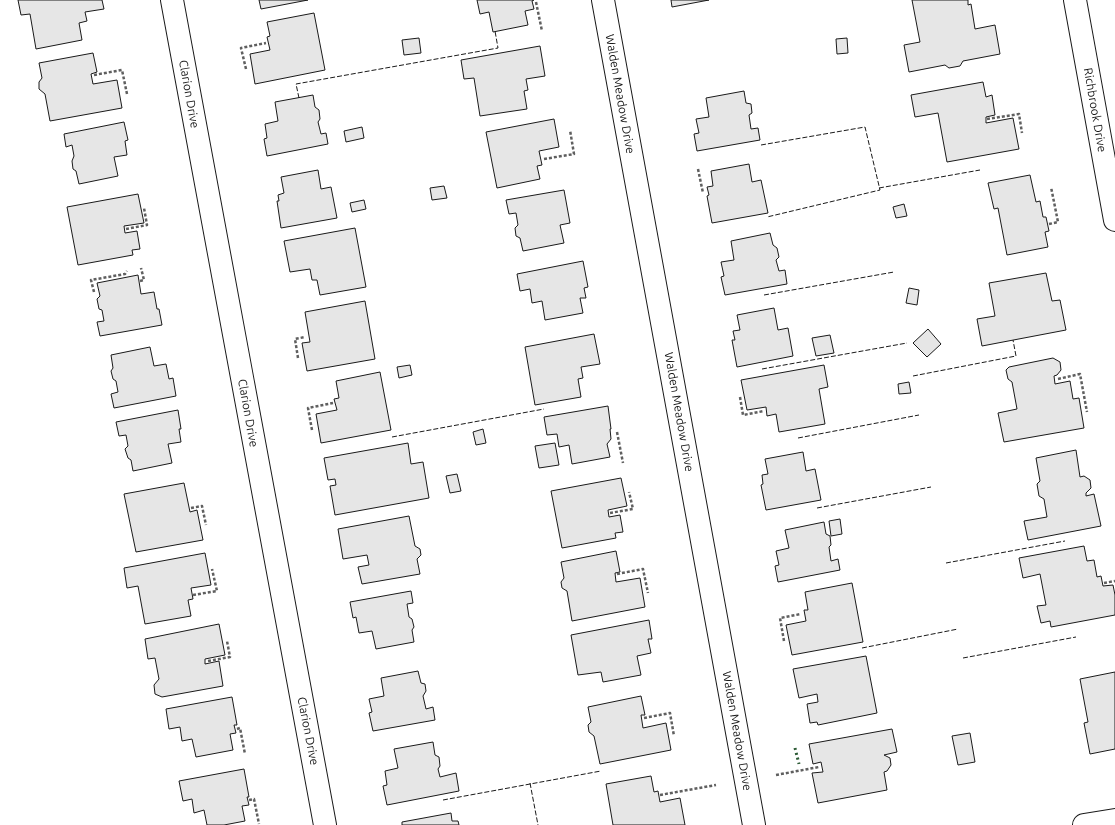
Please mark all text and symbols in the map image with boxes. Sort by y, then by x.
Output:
street label: Walden Meadow Drive [604,33,637,155]
street label: Clarion Drive [177,59,202,129]
street label: Richbrook Drive [1082,67,1109,153]
street label: Walden Meadow Drive [663,351,696,473]
street label: Clarion Drive [236,378,261,448]
street label: Walden Meadow Drive [721,670,754,792]
street label: Clarion Drive [296,696,321,766]

